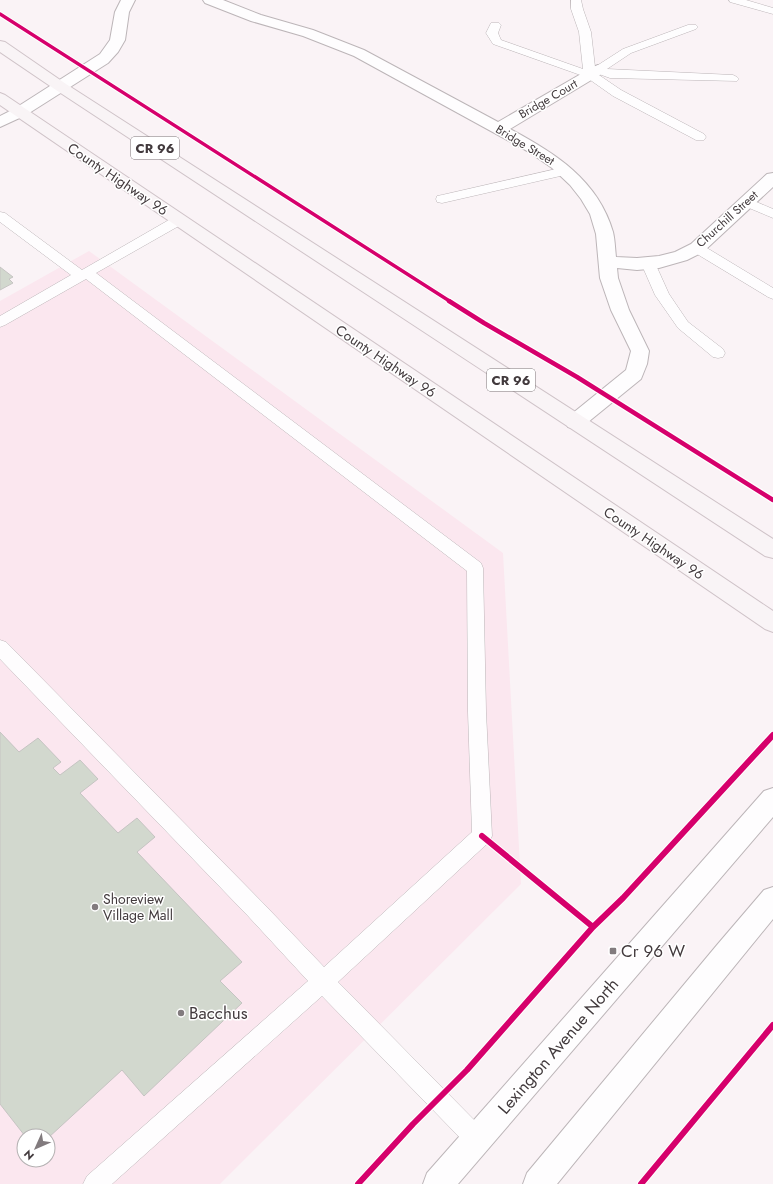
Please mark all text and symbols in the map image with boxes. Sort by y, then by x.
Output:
street label: Bridge Court [515,75,581,123]
street label: Bridge Street [492,120,558,170]
road number: CR 96 [131,137,179,159]
street label: County Highway 96 [64,138,172,220]
street label: Churchill Street [692,186,762,252]
street label: County Highway 96 [332,320,440,402]
road number: CR 96 [487,369,535,391]
street label: County Highway 96 [600,502,708,584]
place label: Shoreview Village Mall [103,889,173,925]
marker: Shoreview Village Mall [90,902,100,912]
place label: Cr 96 W [621,939,685,963]
marker: Cr 96 W [608,946,618,956]
street label: Lexington Avenue North [492,973,624,1119]
place label: Bacchus [189,1001,248,1025]
marker: Bacchus [176,1008,186,1018]
north arrow [16,1128,56,1168]
text: N [20,1146,38,1164]

